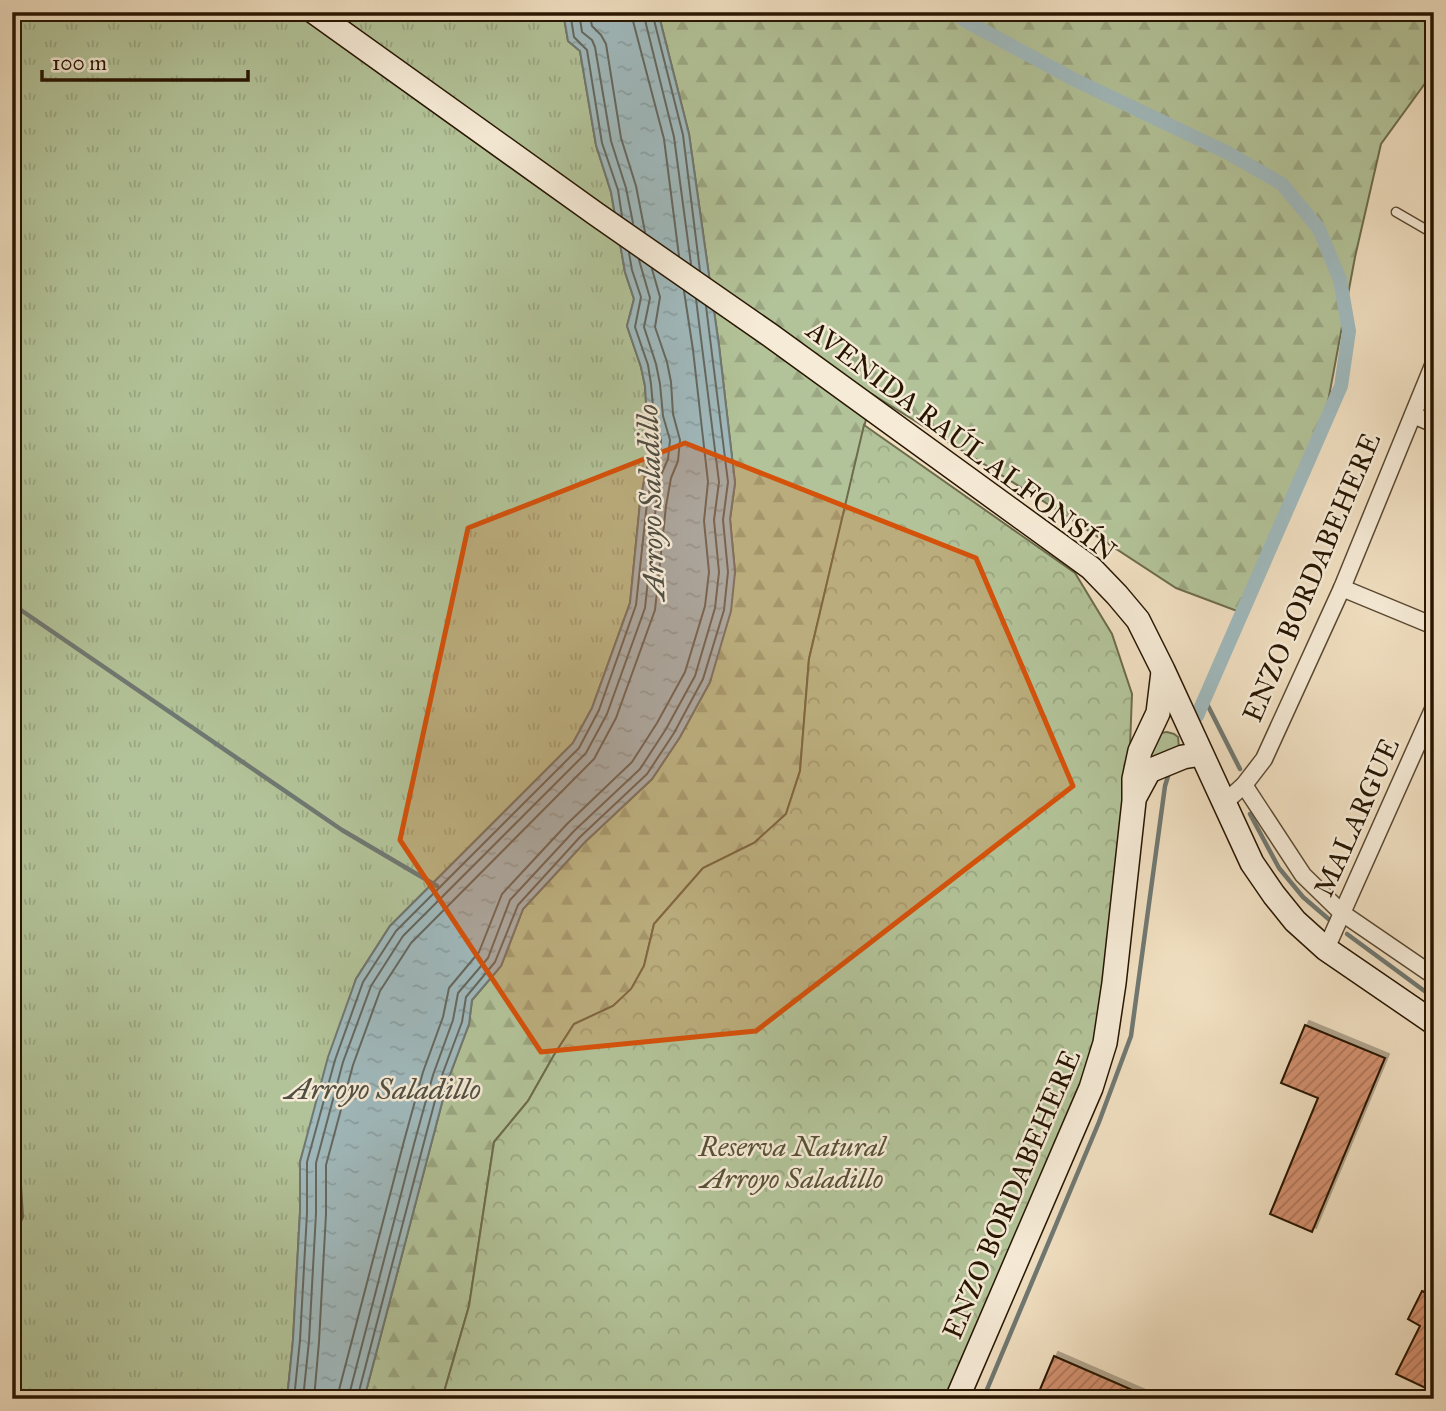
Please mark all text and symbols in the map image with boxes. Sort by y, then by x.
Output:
scale bar [42,38,248,82]
text: 100 m [52,50,107,76]
street label: AVENIDA RAÚL ALFONSÍN [799,312,1124,568]
water label: Arroyo Saladillo [630,404,673,603]
street label: ENZO BORDABEHERE [1235,427,1388,727]
street label: MALARGUE [1306,733,1407,902]
street label: ENZO BORDABEHERE [935,1044,1088,1344]
water label: Arroyo Saladillo [282,1071,481,1107]
park label: Reserva Natural Arroyo Saladillo [698,1129,888,1196]

